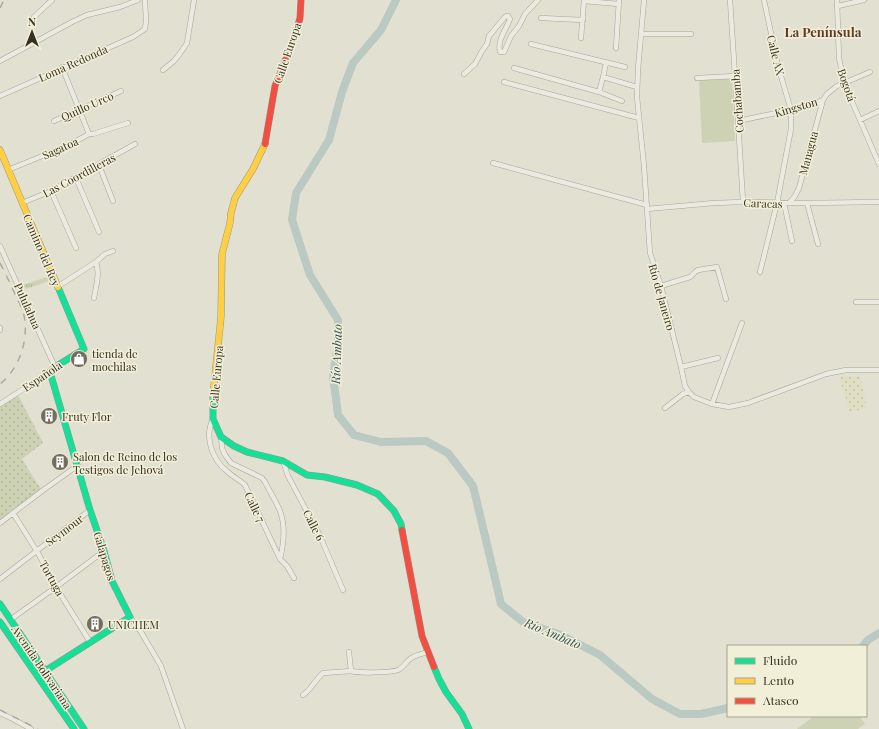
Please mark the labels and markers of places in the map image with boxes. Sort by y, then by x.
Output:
place label: tienda de mochilas [92,346,138,374]
shop icon: tienda de mochilas [69,349,89,369]
building icon: Fruty Flor [39,406,59,426]
place label: Fruty Flor [62,409,112,424]
place label: Salon de Reino de los Testigos de Jehová [73,449,177,477]
building icon: Salon de Reino de los Testigos de Jehová [50,452,70,472]
building icon: UNICHEM [85,614,105,634]
place label: UNICHEM [108,617,160,632]

